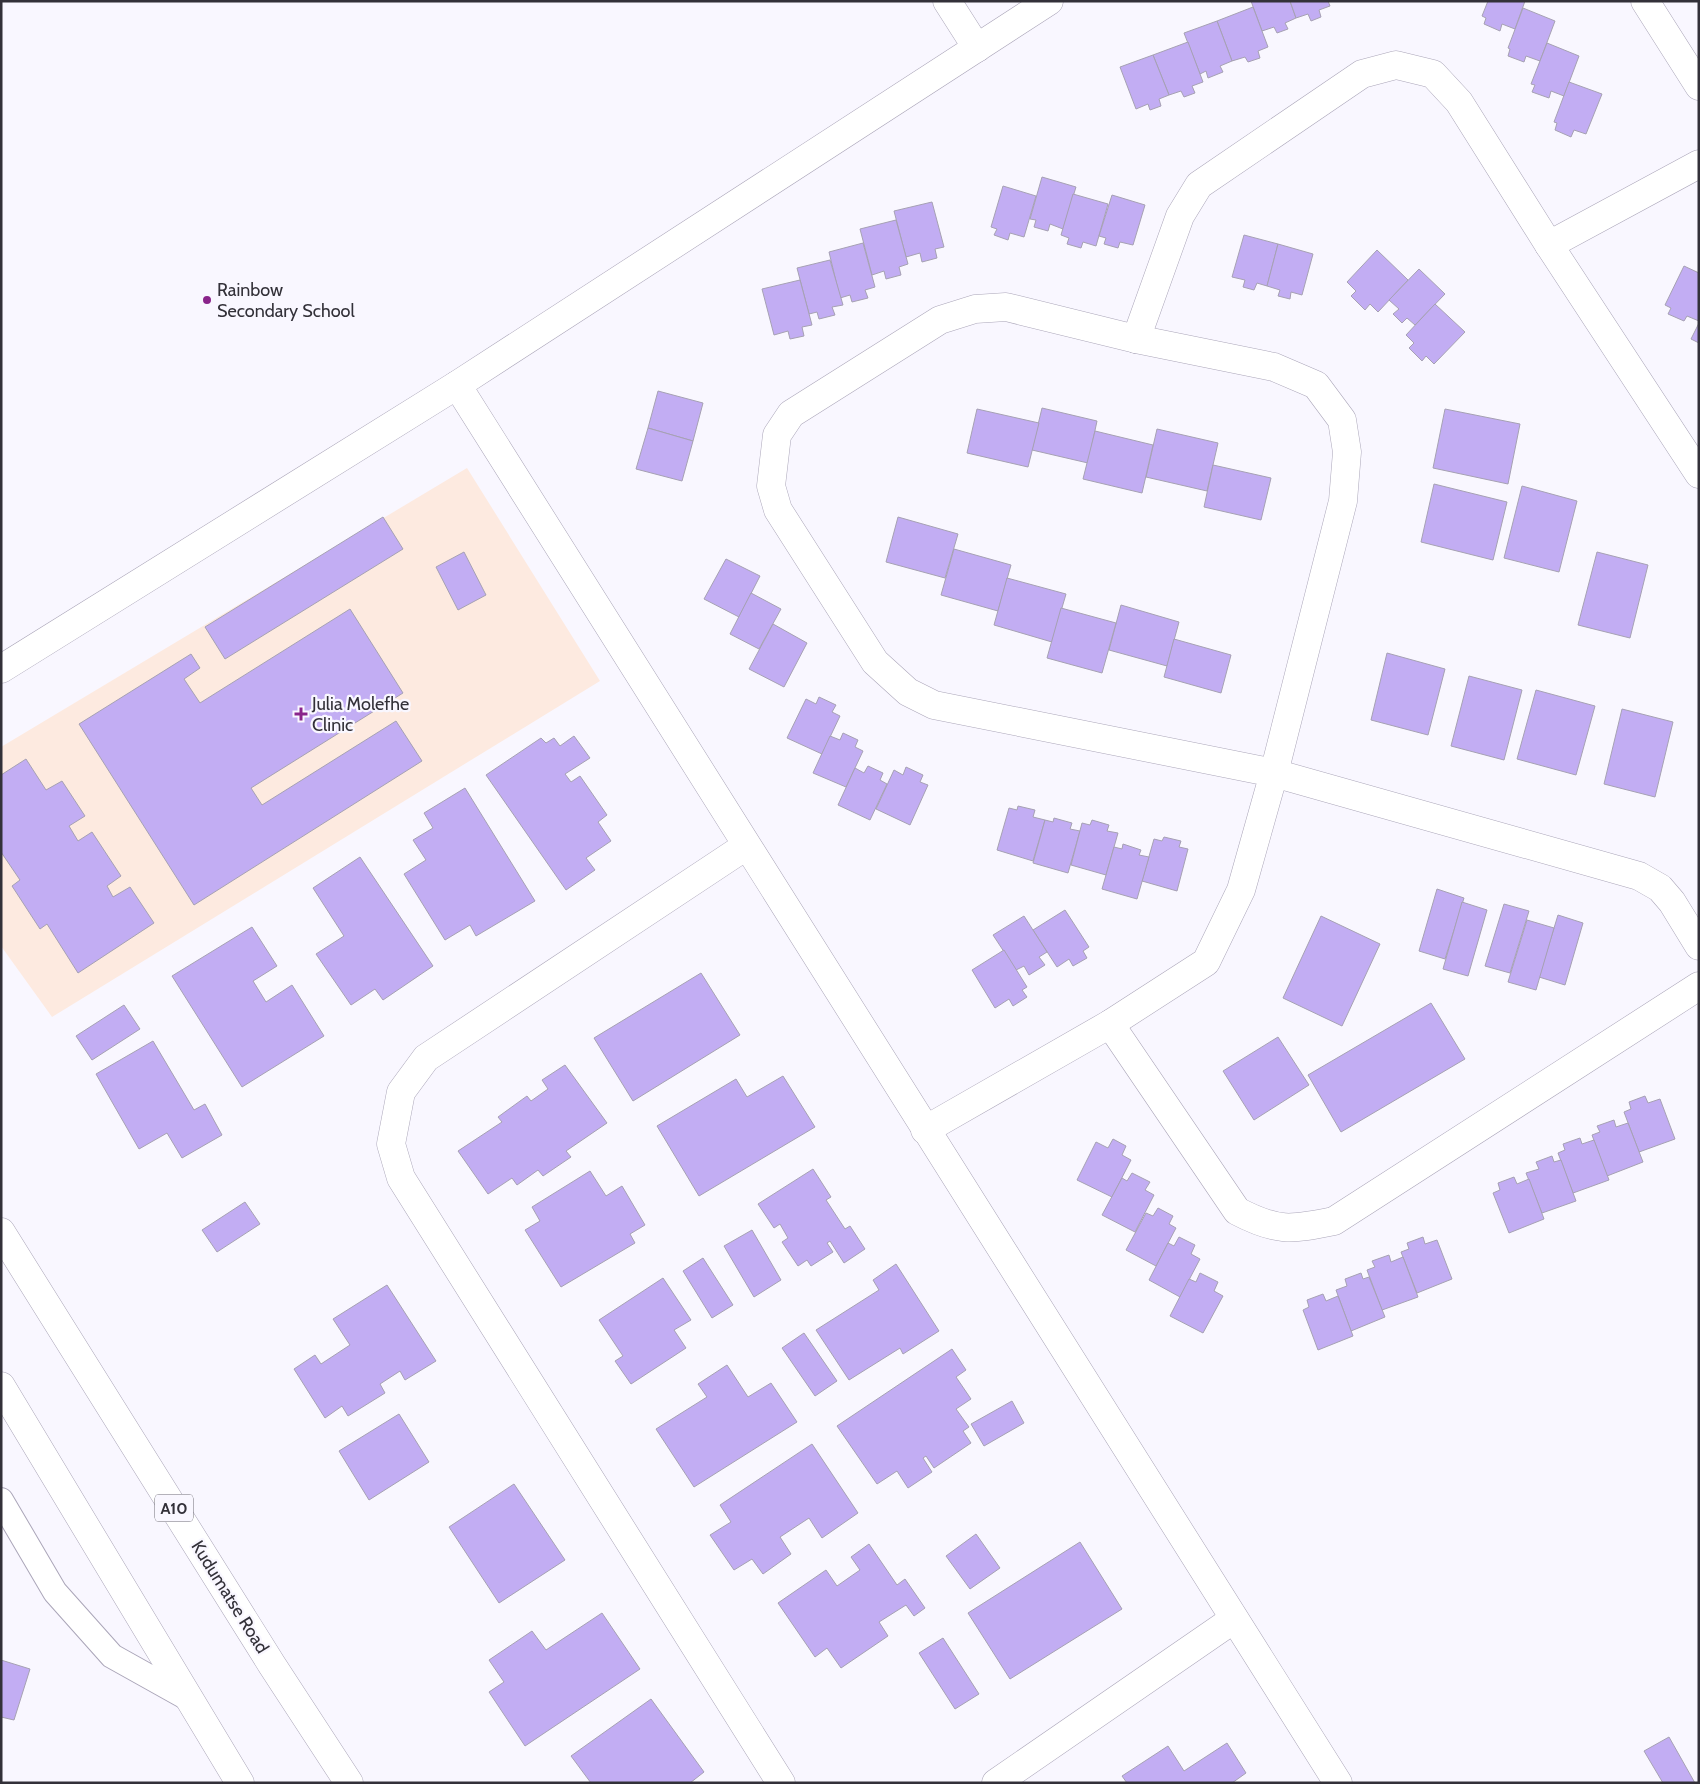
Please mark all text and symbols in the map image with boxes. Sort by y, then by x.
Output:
place label: Rainbow Secondary School [217,279,355,322]
marker: Rainbow Secondary School [201,294,213,306]
place label: Julia Molefhe Clinic [311,693,409,736]
marker: Julia Molefhe Clinic [294,707,308,721]
road number: A10 [155,1495,193,1522]
street label: Kudumatse Road [187,1537,273,1657]

